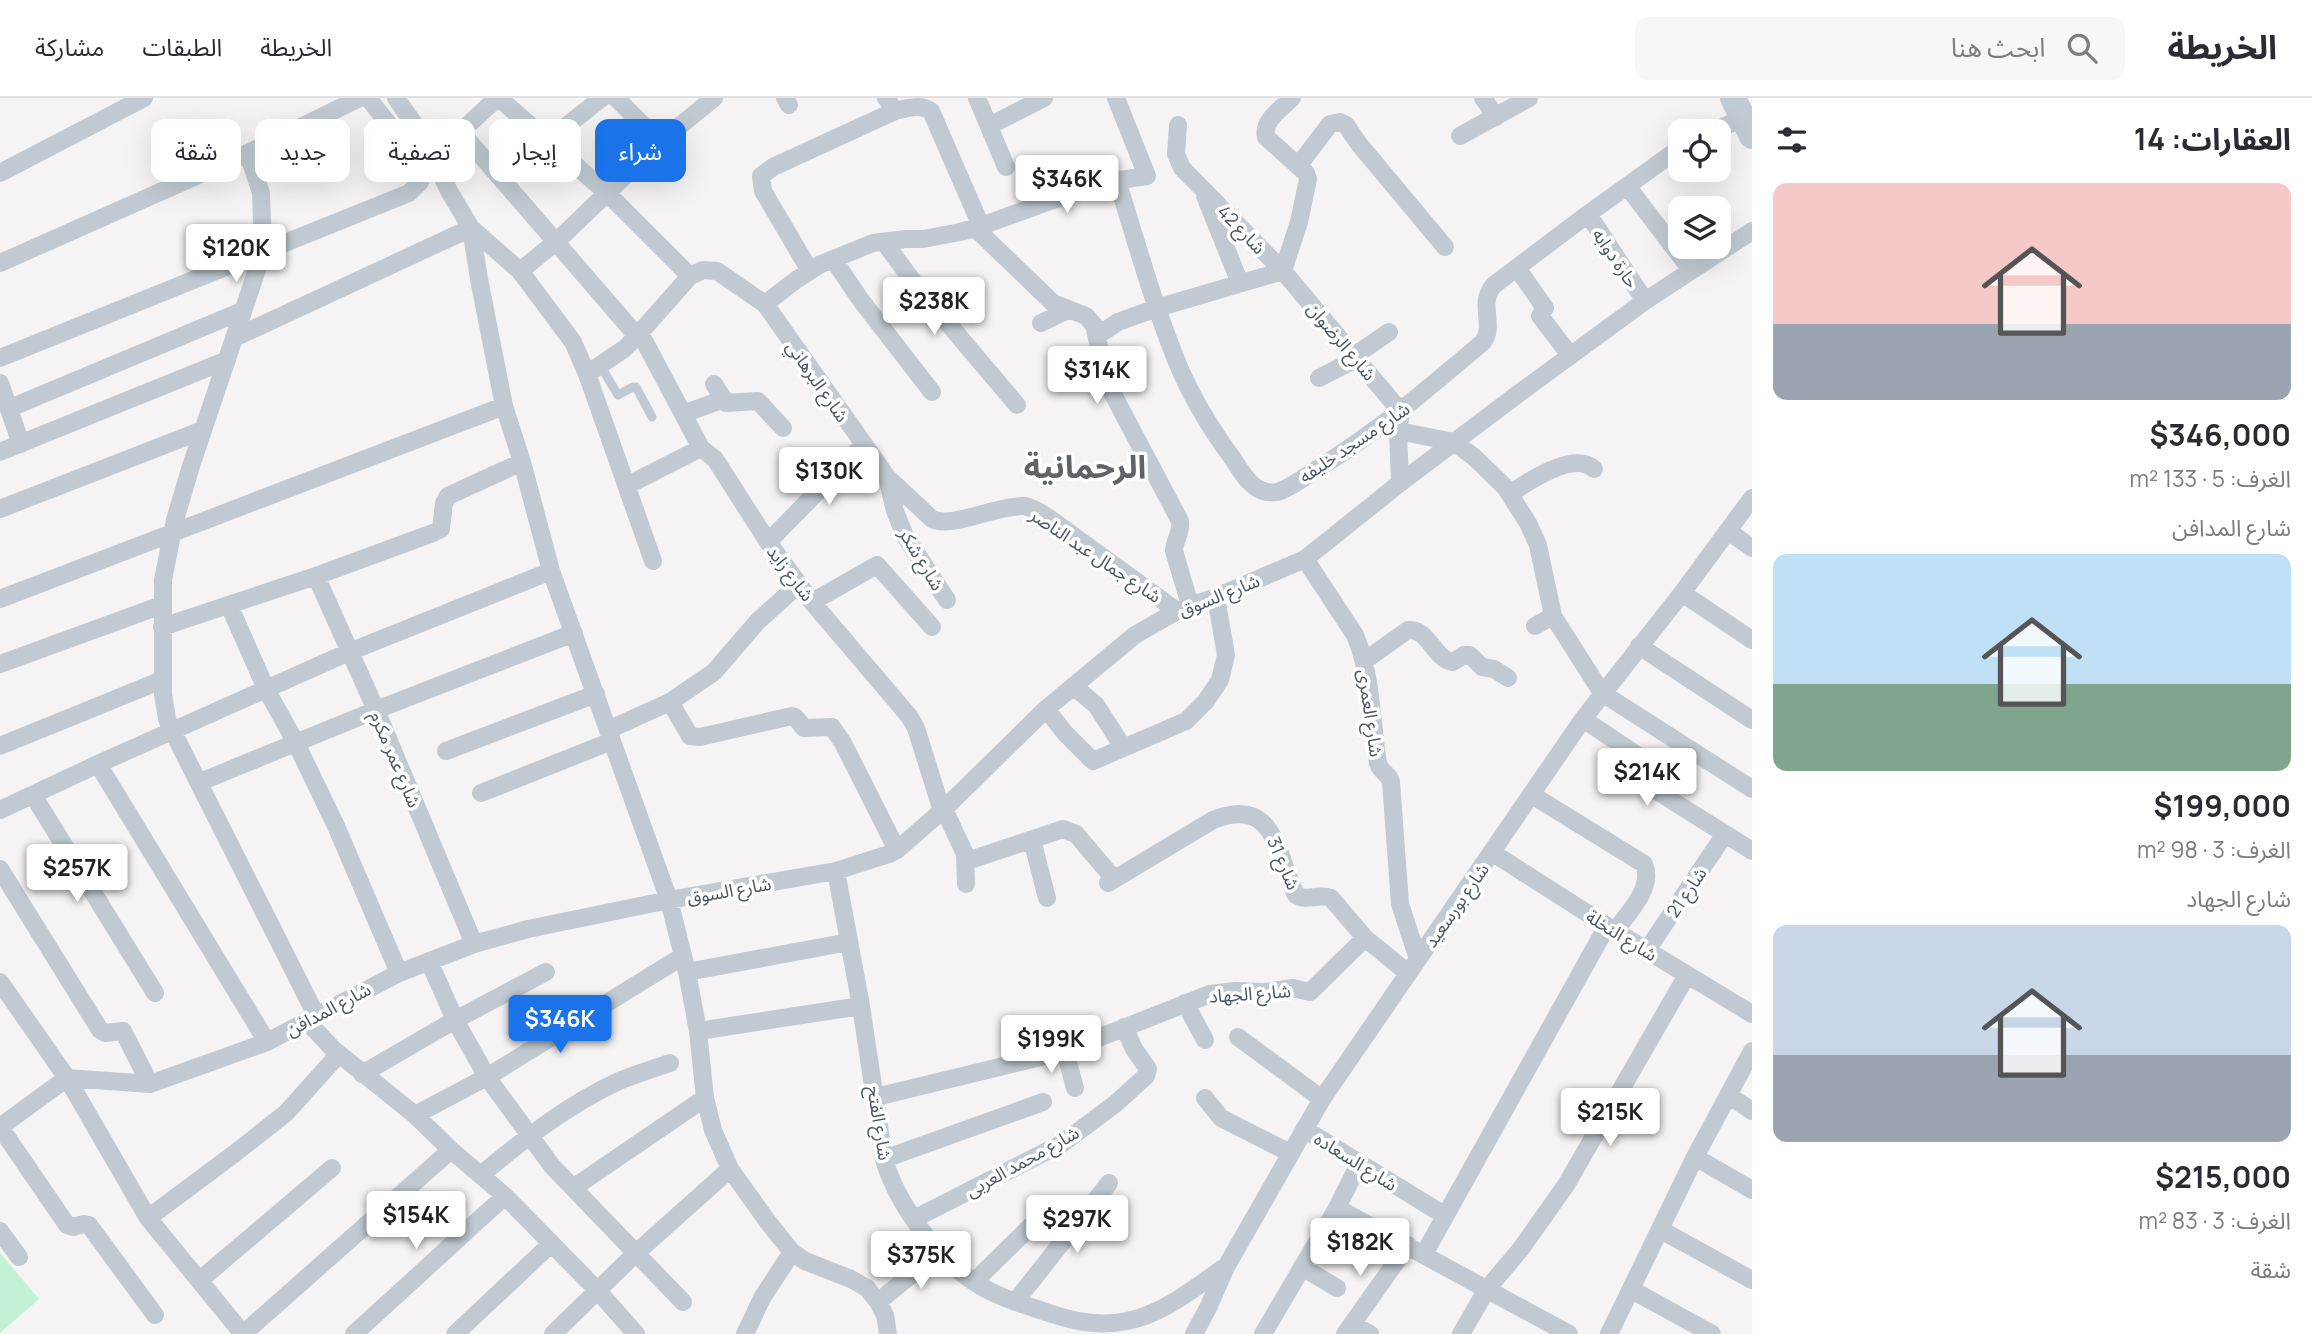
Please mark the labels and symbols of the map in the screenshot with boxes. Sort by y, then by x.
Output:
pin: $346K [1018,156,1116,215]
street label: شارع 42 [1211,199,1271,261]
street label: حارة دوابه [1587,223,1645,293]
pin: $120K [187,225,285,284]
pin: $238K [885,278,983,337]
street label: شارع الرضوان [1300,297,1382,387]
street label: شارع البرهاني [779,336,855,428]
pin: $314K [1048,346,1146,406]
street label: شارع مسجد خليفه [1294,396,1416,490]
district label: الرحمانية [1024,444,1146,488]
pin: $130K [780,448,878,507]
street label: شارع جمال عبد الناصر [1023,502,1166,610]
street label: شارع شكر [891,522,950,596]
street label: شارع زايد [760,540,820,608]
street label: شارع السوق [1175,568,1264,625]
street label: شارع العمرى [1350,668,1389,759]
street label: شارع عمر مكرم [362,707,427,812]
pin: $214K [1598,748,1696,808]
street label: شارع 31 [1259,833,1306,894]
pin: $257K [28,844,126,904]
street label: شارع بورسعيد [1418,858,1496,954]
street label: شارع 21 [1660,862,1714,924]
street label: شارع السوق [685,871,774,912]
street label: شارع النخلة [1580,904,1662,969]
street label: شارع المدافن [281,977,376,1044]
street label: شارع الجهاد [1208,978,1292,1011]
pin: $346K [511,996,609,1055]
pin: $199K [1002,1016,1100,1075]
street label: شارع الفتح [859,1084,898,1162]
pin: $215K [1561,1088,1659,1148]
street label: شارع محمد العربى [961,1120,1084,1205]
street label: شارع السعاده [1308,1126,1402,1198]
pin: $154K [367,1192,465,1251]
pin: $297K [1028,1196,1126,1255]
pin: $182K [1311,1218,1409,1278]
pin: $375K [872,1232,970,1291]

